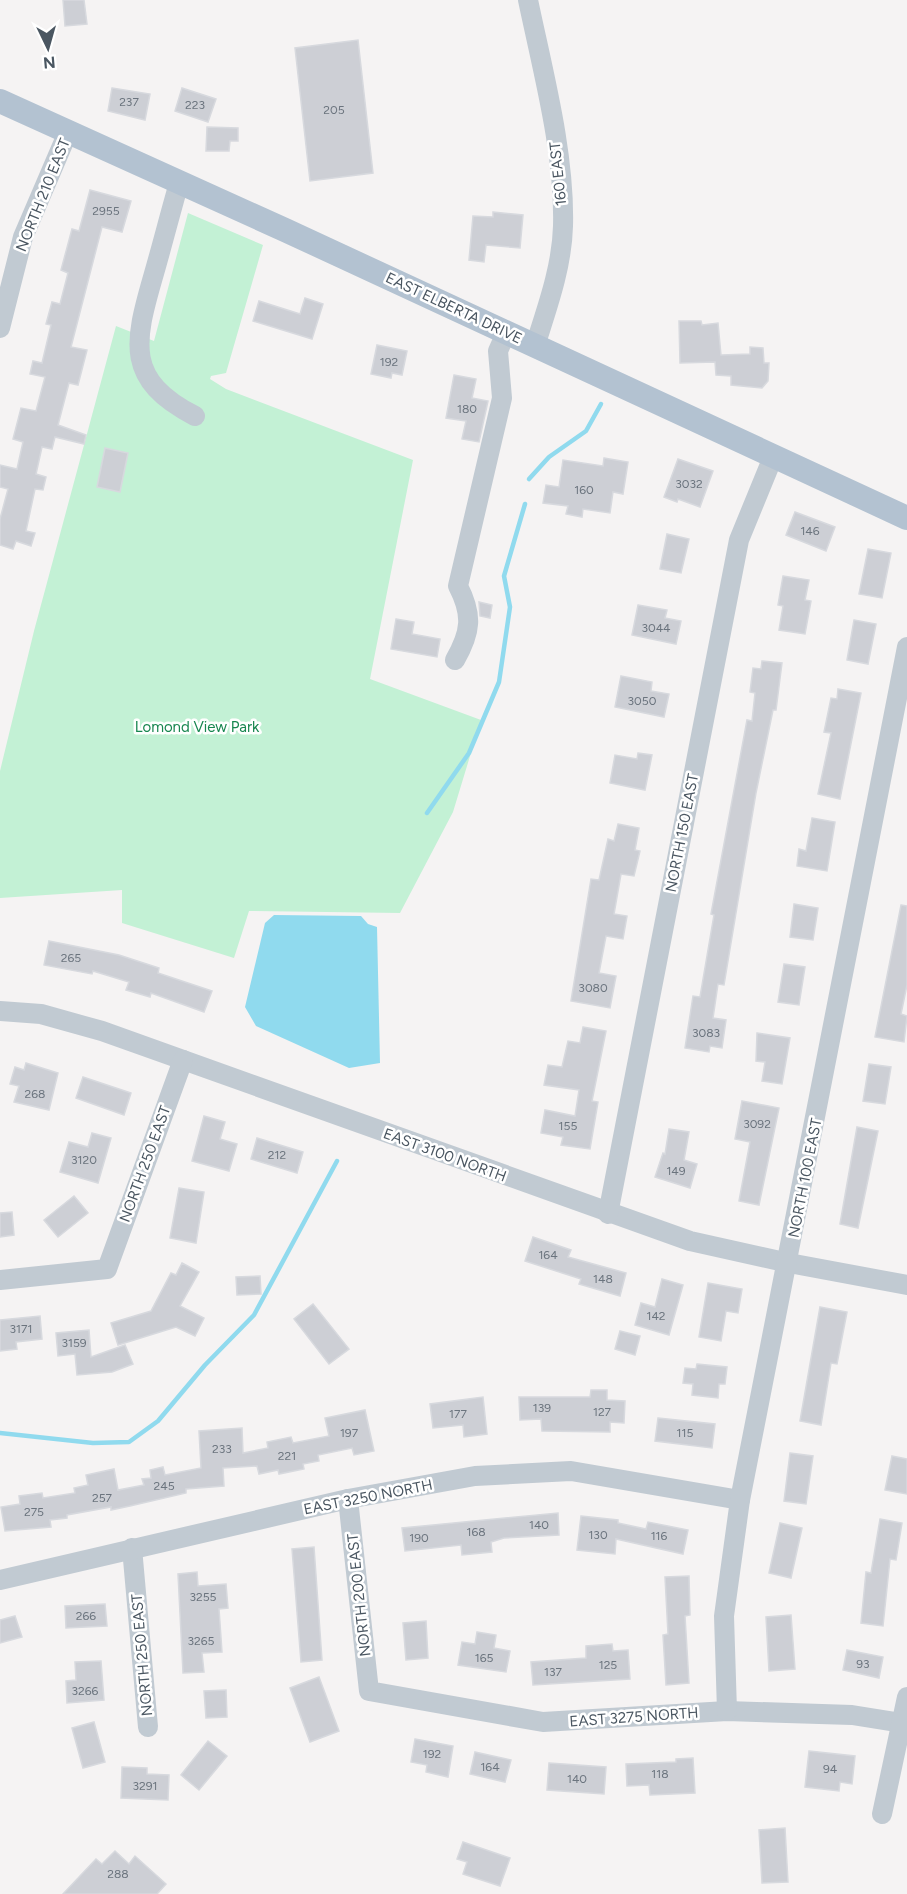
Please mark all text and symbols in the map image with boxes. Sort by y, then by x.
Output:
north arrow [18,18,78,78]
text: N [42,52,56,72]
house number: 237 [119,95,139,109]
house number: 223 [185,98,205,112]
house number: 205 [323,103,345,117]
street label: NORTH 210 EAST [12,135,74,254]
street label: 160 EAST [546,140,570,207]
house number: 2955 [92,204,120,218]
street label: EAST ELBERTA DRIVE [383,268,525,348]
house number: 192 [380,355,398,369]
house number: 180 [457,402,477,416]
house number: 3032 [675,477,703,491]
house number: 160 [574,483,594,497]
house number: 146 [800,524,820,538]
house number: 3044 [641,621,671,635]
house number: 3050 [628,694,657,708]
park label: Lomond View Park [135,718,260,736]
street label: NORTH 150 EAST [662,771,702,894]
house number: 265 [61,951,81,965]
house number: 3080 [578,981,608,995]
house number: 3083 [692,1026,720,1040]
house number: 268 [25,1087,45,1101]
street label: NORTH 250 EAST [116,1103,175,1225]
street label: NORTH 100 EAST [785,1116,826,1239]
house number: 3092 [743,1117,771,1131]
house number: 155 [559,1119,577,1133]
street label: EAST 3100 NORTH [381,1124,509,1186]
house number: 212 [268,1148,286,1162]
house number: 3120 [71,1153,97,1167]
house number: 149 [666,1164,686,1178]
house number: 164 [538,1248,558,1262]
house number: 148 [593,1272,613,1286]
house number: 142 [646,1309,666,1323]
house number: 3171 [10,1322,32,1336]
house number: 3159 [61,1336,87,1350]
house number: 139 [533,1401,551,1415]
house number: 127 [593,1405,612,1419]
house number: 177 [449,1407,467,1421]
house number: 197 [340,1426,359,1440]
house number: 115 [677,1426,694,1440]
house number: 233 [212,1442,232,1456]
house number: 221 [278,1449,296,1463]
street label: EAST 3250 NORTH [302,1476,434,1518]
house number: 245 [153,1479,175,1493]
house number: 257 [92,1491,113,1505]
house number: 275 [24,1505,44,1519]
house number: 140 [529,1518,549,1532]
house number: 168 [466,1525,486,1539]
house number: 130 [588,1528,608,1542]
house number: 116 [651,1529,668,1543]
house number: 190 [409,1531,429,1545]
street label: NORTH 200 EAST [344,1532,374,1657]
house number: 3255 [189,1590,217,1604]
street label: NORTH 250 EAST [128,1592,156,1717]
house number: 266 [76,1609,96,1623]
house number: 3265 [188,1634,215,1648]
house number: 165 [475,1651,493,1665]
house number: 93 [856,1657,870,1671]
house number: 125 [599,1658,617,1672]
house number: 137 [544,1665,563,1679]
house number: 3266 [72,1684,99,1698]
street label: EAST 3275 NORTH [569,1704,699,1730]
house number: 192 [423,1747,441,1761]
house number: 164 [480,1760,500,1774]
house number: 94 [823,1762,838,1776]
house number: 118 [651,1767,669,1781]
house number: 140 [567,1772,587,1786]
house number: 3291 [133,1779,157,1793]
house number: 288 [107,1867,129,1881]

